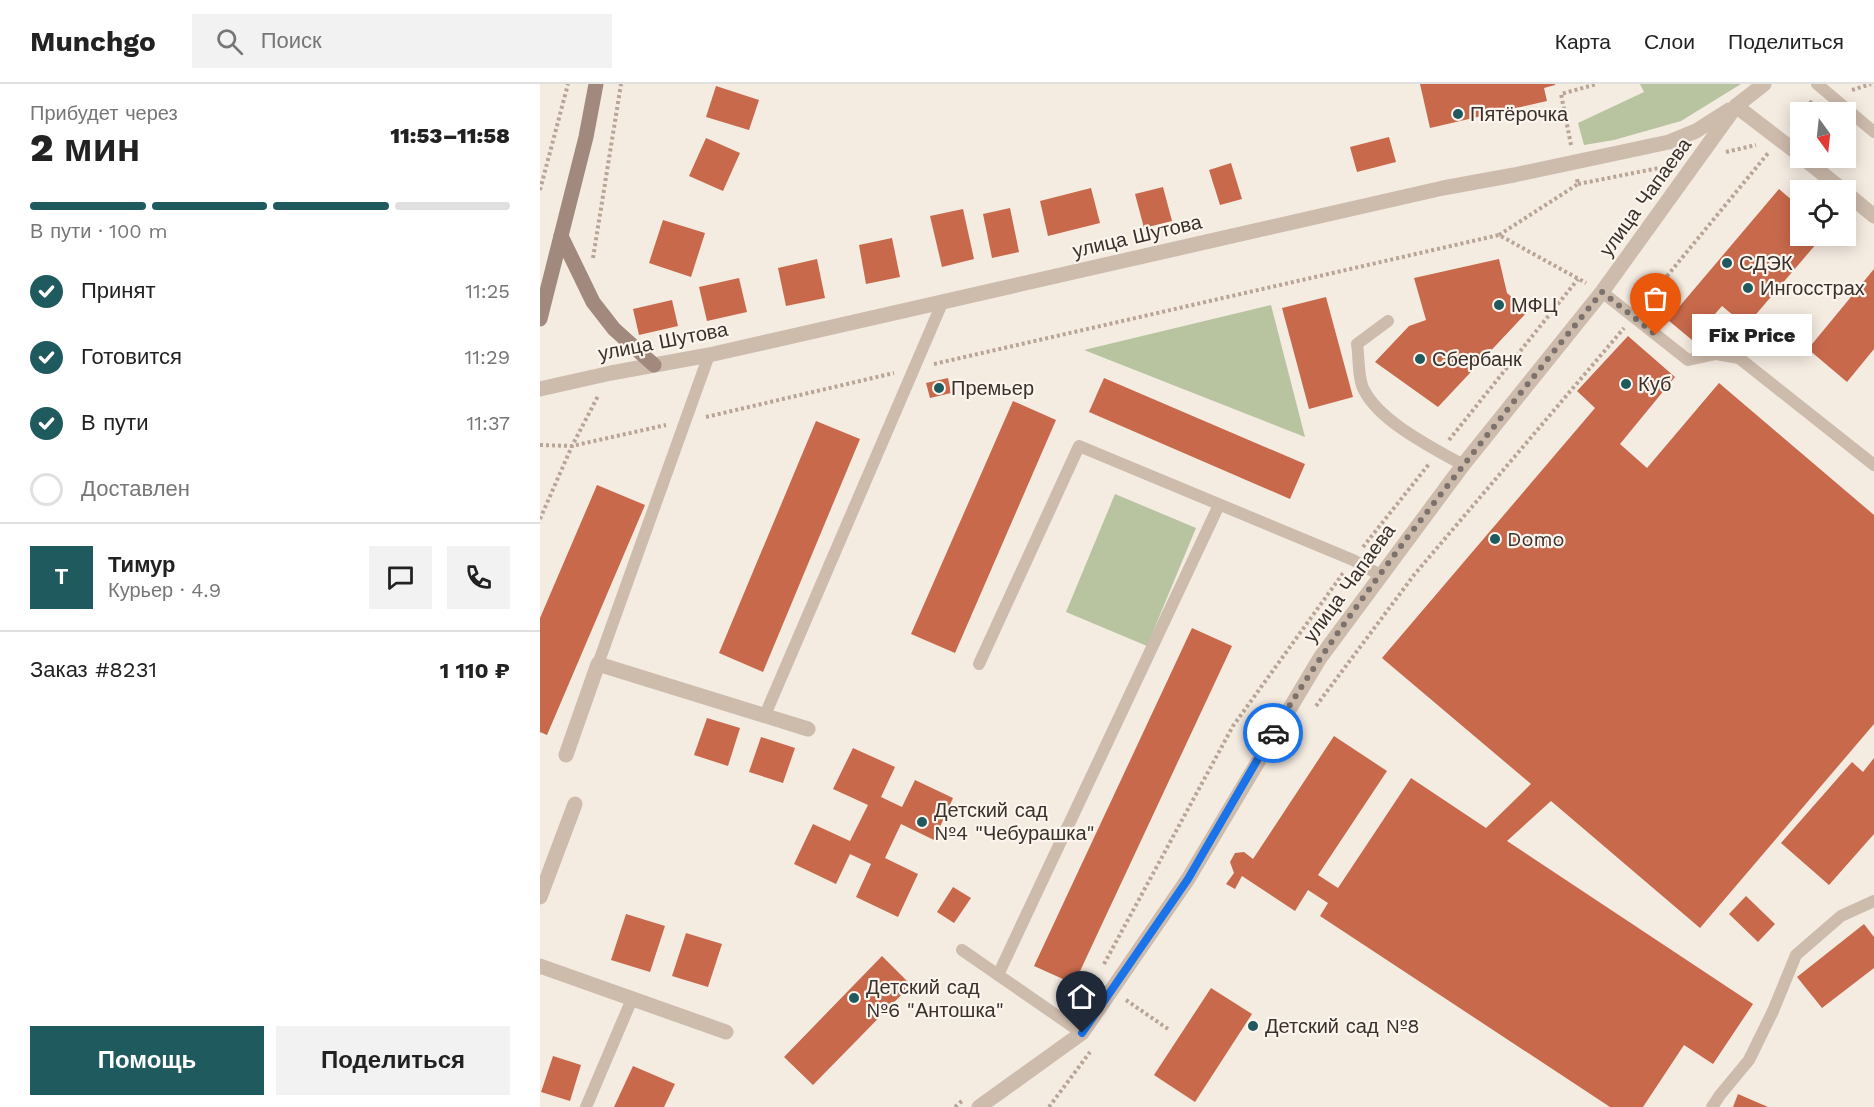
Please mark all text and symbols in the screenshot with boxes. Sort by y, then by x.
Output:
search box [192,14,612,68]
text: Munchgo [30,25,156,58]
icon: search [213,25,246,58]
text: Поиск [261,28,322,53]
text: Карта [1555,29,1611,54]
text: Слои [1644,29,1695,54]
text: Поделиться [1728,29,1844,54]
text: Прибудет через [30,101,178,125]
place label: Пятёрочка [1470,102,1569,126]
north arrow [1790,102,1856,168]
map controls [1790,102,1856,246]
marker: Пятёрочка [1451,107,1465,121]
text: 11:53–11:58 [390,123,510,148]
text: 2 мин [30,125,140,170]
street label: улица Чапаева [1594,132,1697,261]
button: locate [1790,180,1856,246]
street label: улица Шутова [1070,209,1205,263]
text: В пути · 100 m [30,219,168,243]
place label: СДЭК [1739,251,1793,275]
marker: СДЭК [1720,256,1734,270]
pin [1630,273,1681,335]
icon: check [30,275,63,308]
place label: Ингосстрах [1760,276,1865,300]
text: Принят [81,278,155,303]
text: 11:25 [465,279,510,303]
marker: Ингосстрах [1741,281,1755,295]
icon: bag [1639,282,1672,315]
place label: МФЦ [1511,293,1558,317]
marker: МФЦ [1492,298,1506,312]
callout: Fix Price [1692,314,1812,356]
street label: улица Шутова [596,316,731,365]
text: Fix Price [1709,323,1795,347]
icon: check [30,341,63,374]
text: Готовится [81,344,182,369]
text: 11:29 [464,345,510,369]
place label: Сбербанк [1432,347,1522,371]
marker: Сбербанк [1413,352,1427,366]
place label: Куб [1638,372,1671,396]
place label: Премьер [951,376,1034,400]
marker: Куб [1619,377,1633,391]
marker: Премьер [932,381,946,395]
icon: check [30,407,63,440]
text: В пути [81,410,148,435]
text: 11:37 [466,411,510,435]
text: Доставлен [81,476,190,501]
street label: улица Чапаева [1298,518,1401,647]
place label: Domo [1507,527,1564,551]
marker: Domo [1488,532,1502,546]
button: chat [369,546,432,609]
button: phone [447,546,510,609]
text: Тимур [108,552,176,577]
text: Т [55,564,68,589]
text: Курьер · 4.9 [108,578,221,602]
text: Заказ #8231 [30,657,157,682]
text: 1 110 ₽ [440,658,510,683]
courier [1243,703,1303,763]
icon: car [1257,717,1290,750]
place label: Детский сад №4 "Чебурашка" [934,798,1095,845]
marker: Детский сад №4 "Чебурашка" [915,815,929,829]
pin [1056,971,1107,1033]
place label: Детский сад №6 "Антошка" [866,975,1004,1022]
icon: home [1065,980,1098,1013]
marker: Детский сад №6 "Антошка" [847,991,861,1005]
place label: Детский сад №8 [1265,1014,1420,1038]
marker: Детский сад №8 [1246,1019,1260,1033]
button: Помощь [30,1026,264,1095]
button: Поделиться [276,1026,510,1095]

